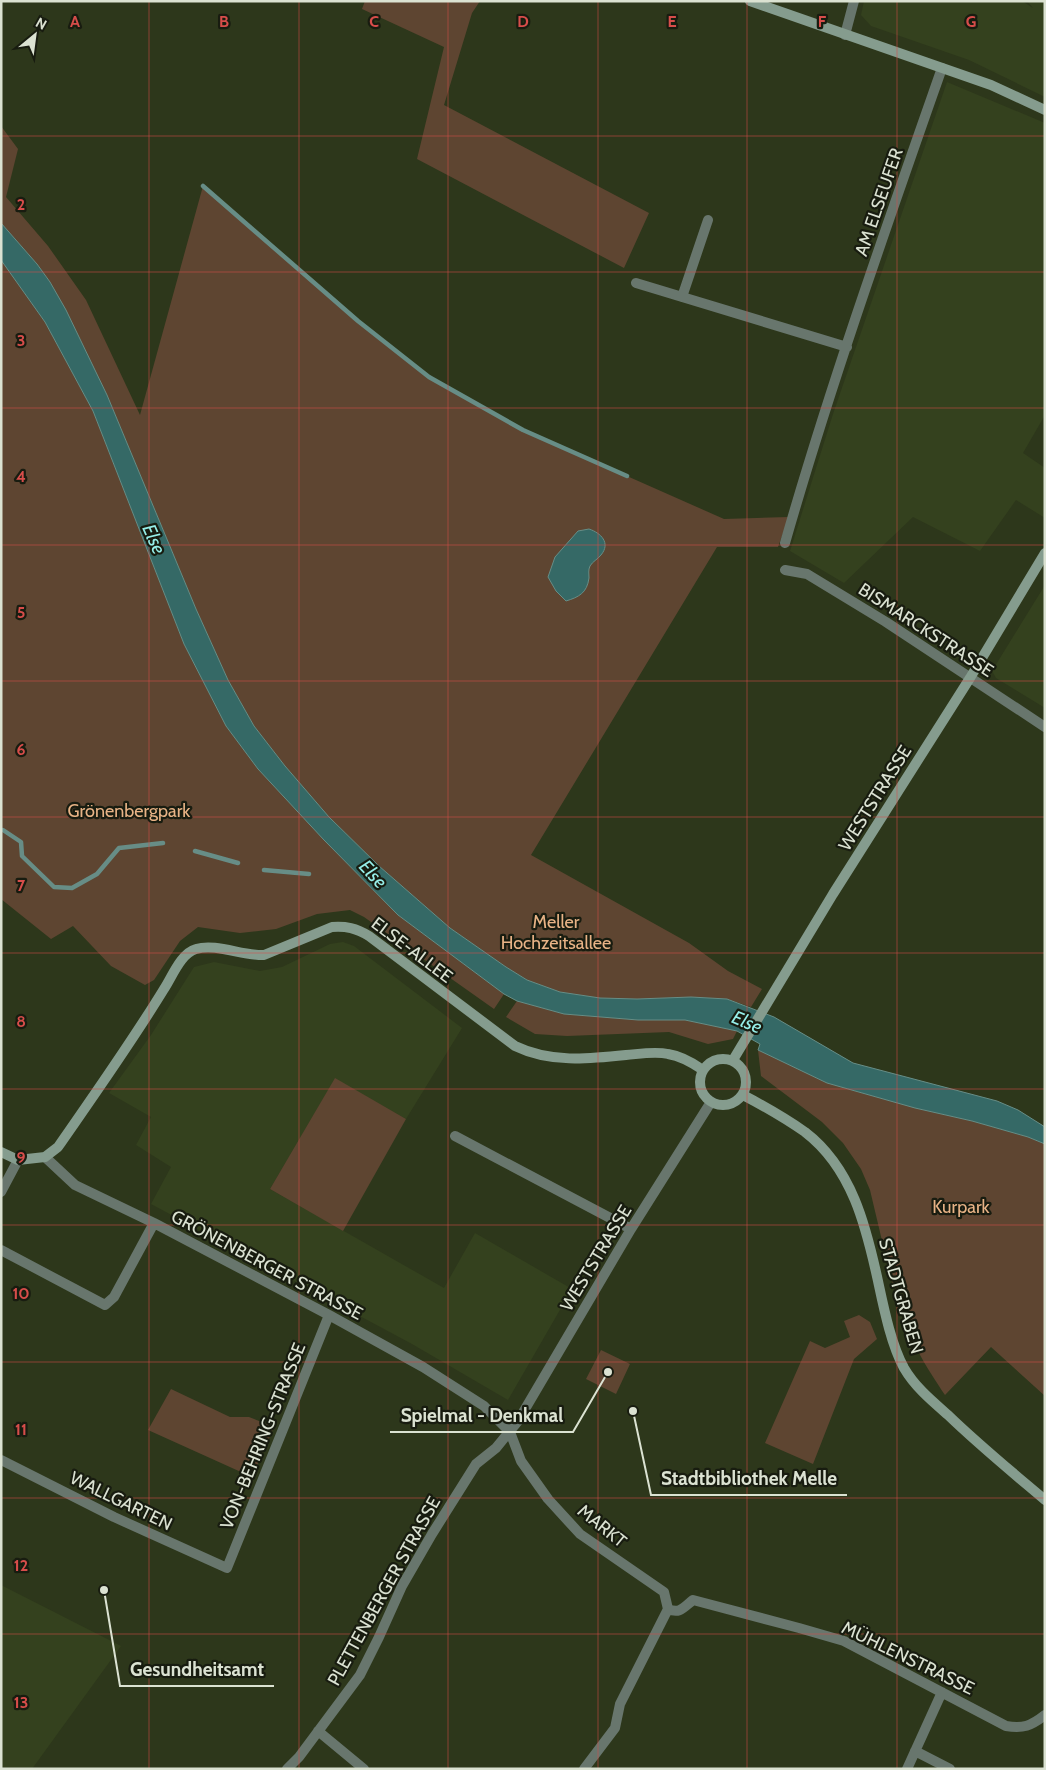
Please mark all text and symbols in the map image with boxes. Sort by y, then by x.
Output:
north arrow [10,10,60,60]
text: A [70,12,80,31]
text: B [219,12,229,31]
text: C [369,12,379,31]
text: D [517,12,529,31]
text: E [667,12,677,31]
text: F [818,12,827,31]
text: G [966,12,976,31]
text: N [33,13,50,34]
street label: AM ELSEUFER [850,145,908,259]
text: 2 [17,195,25,214]
text: 3 [17,331,25,350]
text: 4 [16,467,26,486]
water label: Else [137,520,171,558]
street label: BISMARCKSTRASSE [854,578,998,682]
text: 5 [17,603,25,622]
text: 6 [17,740,26,759]
street label: WESTSTRASSE [834,741,916,855]
park label: Grönenbergpark [68,800,191,822]
water label: Else [354,855,392,893]
text: 7 [17,876,26,895]
park label: Meller Hochzeitsallee [501,911,611,954]
street label: ELSE-ALLEE [367,912,457,988]
water label: Else [729,1005,766,1039]
text: 8 [16,1012,26,1031]
text: 9 [17,1148,26,1167]
park label: Kurpark [932,1196,991,1218]
street label: WESTSTRASSE [556,1201,636,1315]
street label: GRÖNENBERGER STRASSE [167,1205,367,1325]
street label: STADTGRABEN [874,1236,928,1356]
text: 10 [12,1284,30,1303]
street label: VON-BEHRING-STRASSE [216,1340,310,1532]
callout: Spielmal - Denkmal [390,1398,573,1432]
text: Spielmal - Denkmal [401,1404,563,1427]
text: 11 [15,1420,27,1439]
callout: Stadtbibliothek Melle [651,1461,847,1495]
street label: WALLGARTEN [66,1467,176,1535]
text: Stadtbibliothek Melle [661,1467,837,1490]
street label: PLETTENBERGER STRASSE [323,1493,445,1689]
street label: MARKT [573,1500,631,1553]
text: 12 [14,1556,28,1575]
street label: MÜHLENSTRASSE [838,1616,978,1700]
callout: Gesundheitsamt [120,1652,274,1686]
text: Gesundheitsamt [130,1658,264,1681]
text: 13 [14,1693,28,1712]

